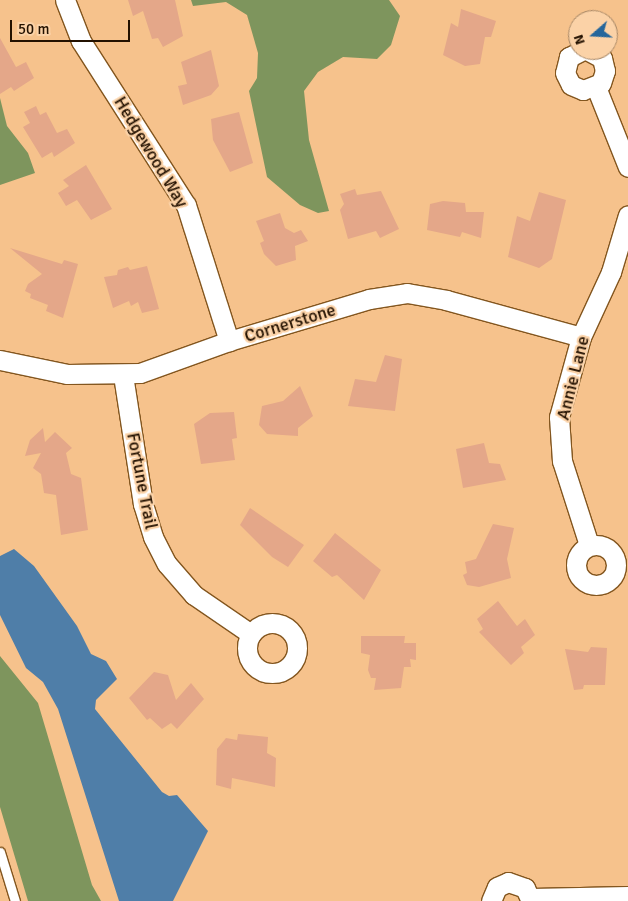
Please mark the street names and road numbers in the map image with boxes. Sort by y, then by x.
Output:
street label: Hedgewood Way [109,92,193,212]
street label: Cornerstone [242,299,338,347]
street label: Annie Lane [552,334,594,422]
street label: Fortune Trail [122,431,162,531]

